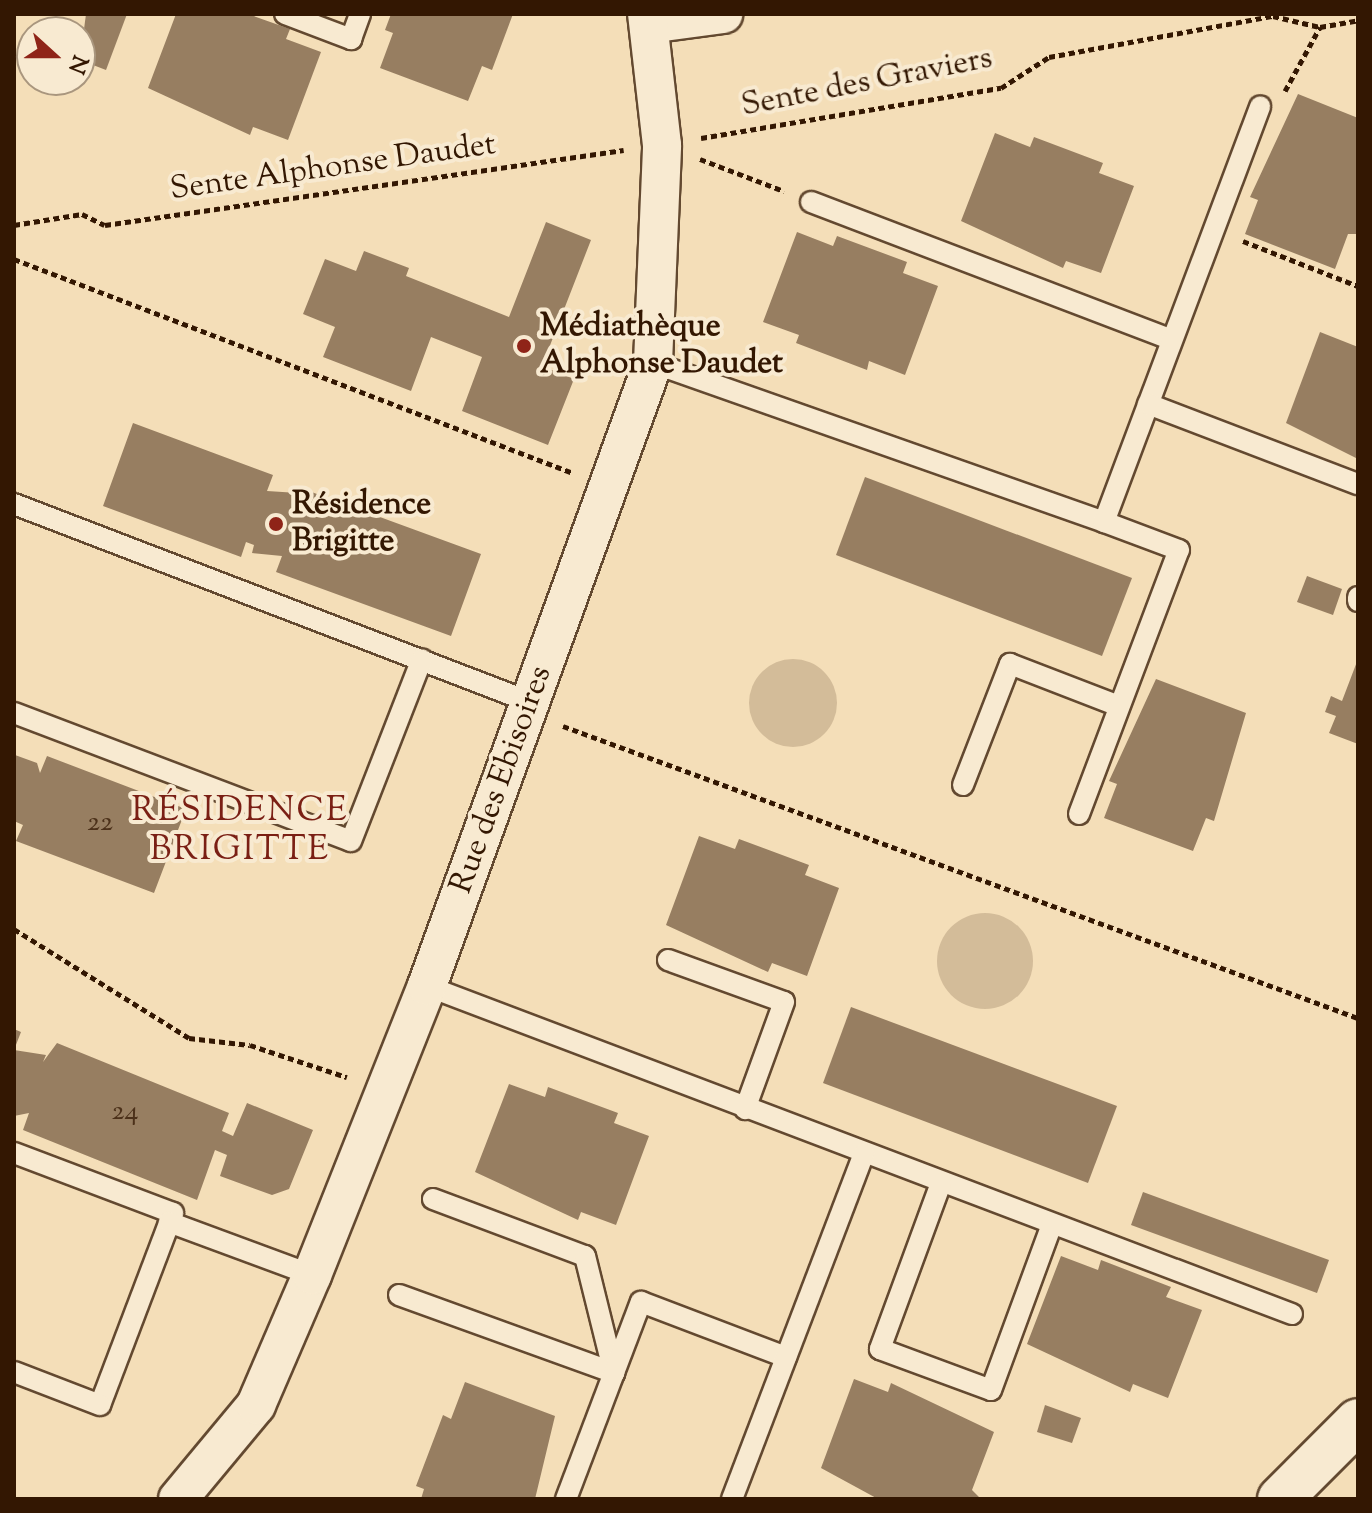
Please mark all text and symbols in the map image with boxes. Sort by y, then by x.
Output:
north arrow [16,16,96,96]
street label: Sente des Graviers [738,40,996,126]
text: N [58,50,95,78]
street label: Sente Alphonse Daudet [168,126,498,210]
place label: Médiathèque Alphonse Daudet [540,309,783,384]
marker: Médiathèque Alphonse Daudet [515,337,533,355]
place label: Résidence Brigitte [292,487,431,562]
marker: Résidence Brigitte [267,515,285,533]
street label: Rue des Ebisoires [443,661,561,899]
district label: RÉSIDENCE BRIGITTE [132,791,348,870]
house number: 22 [87,806,113,840]
house number: 24 [111,1095,139,1129]

